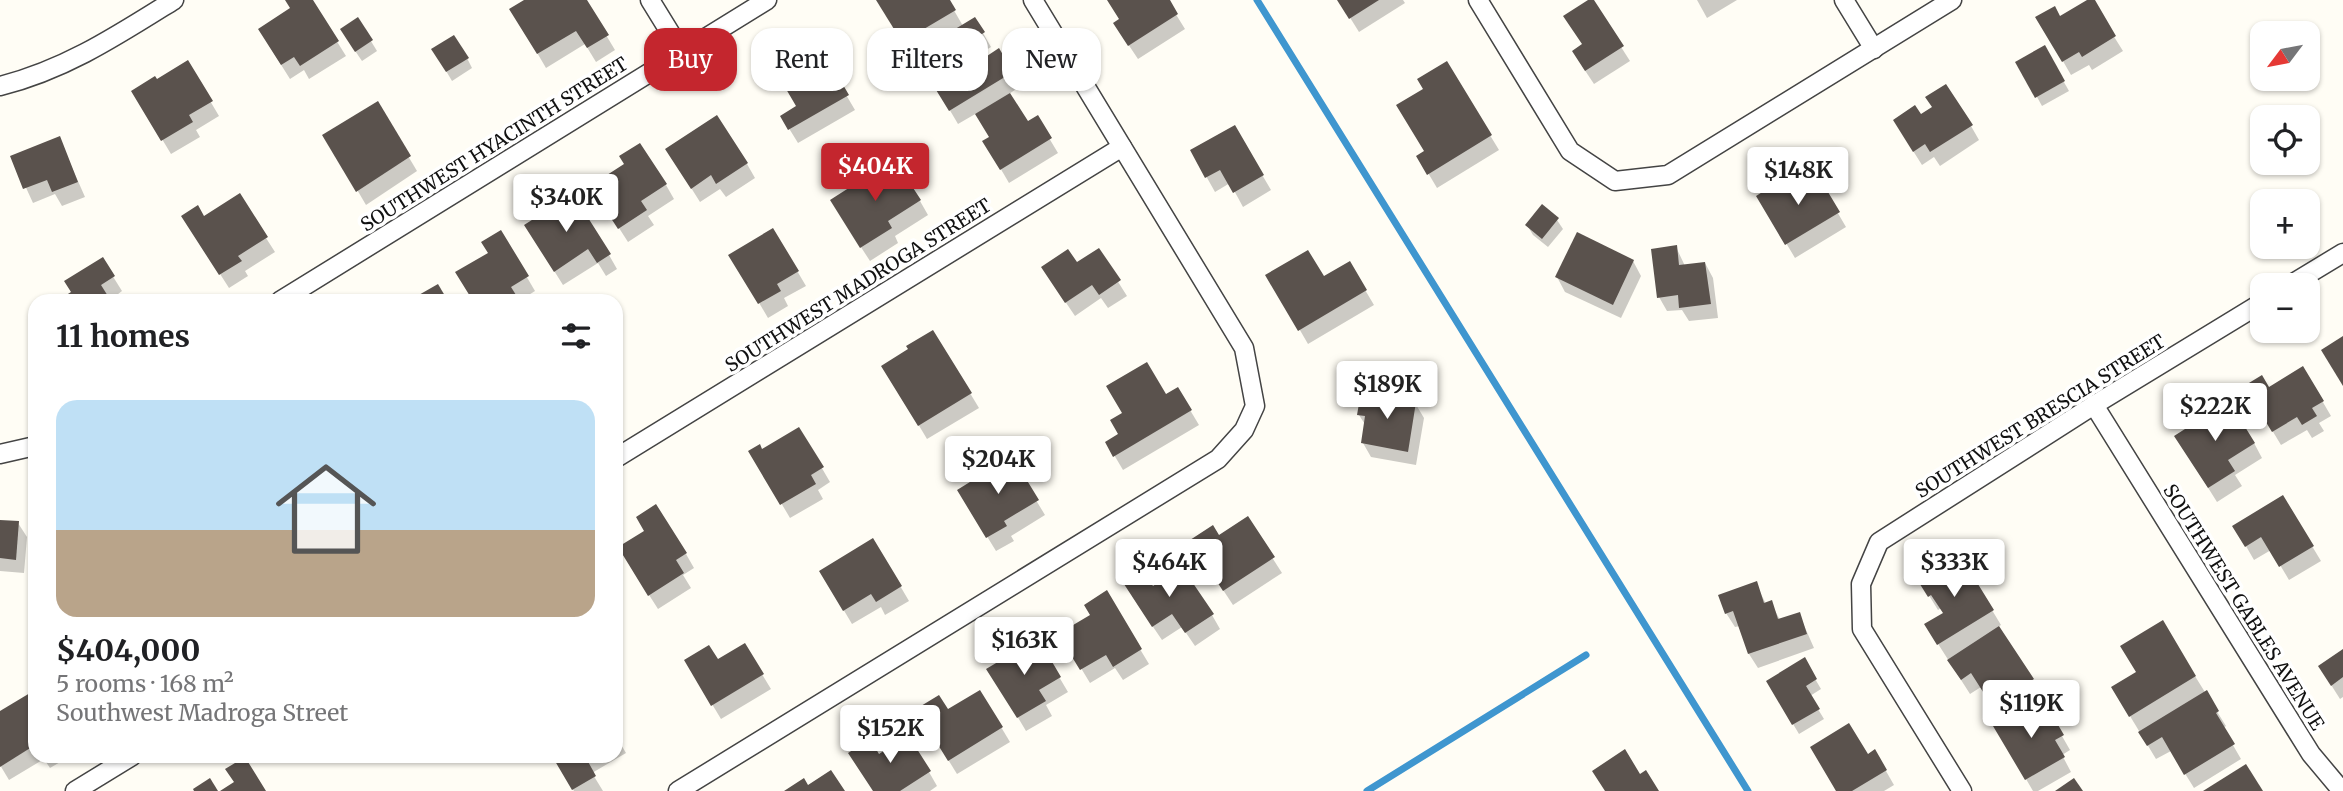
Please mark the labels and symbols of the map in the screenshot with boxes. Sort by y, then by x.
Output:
north arrow [2250,21,2320,91]
street label: SOUTHWEST HYACINTH STREET [356,51,632,237]
pin: $404K [826,144,924,203]
pin: $148K [1749,148,1847,207]
pin: $340K [517,174,615,234]
street label: SOUTHWEST MADROGA STREET [721,193,995,377]
street label: SOUTHWEST BRESCIA STREET [1911,329,2169,503]
pin: $189K [1338,362,1436,421]
pin: $222K [2166,384,2264,443]
pin: $204K [949,436,1047,496]
street label: SOUTHWEST GABLES AVENUE [2158,480,2330,734]
pin: $464K [1120,540,1218,599]
pin: $333K [1905,540,2003,599]
pin: $163K [975,618,1073,677]
pin: $119K [1982,680,2080,740]
pin: $152K [841,706,939,765]

